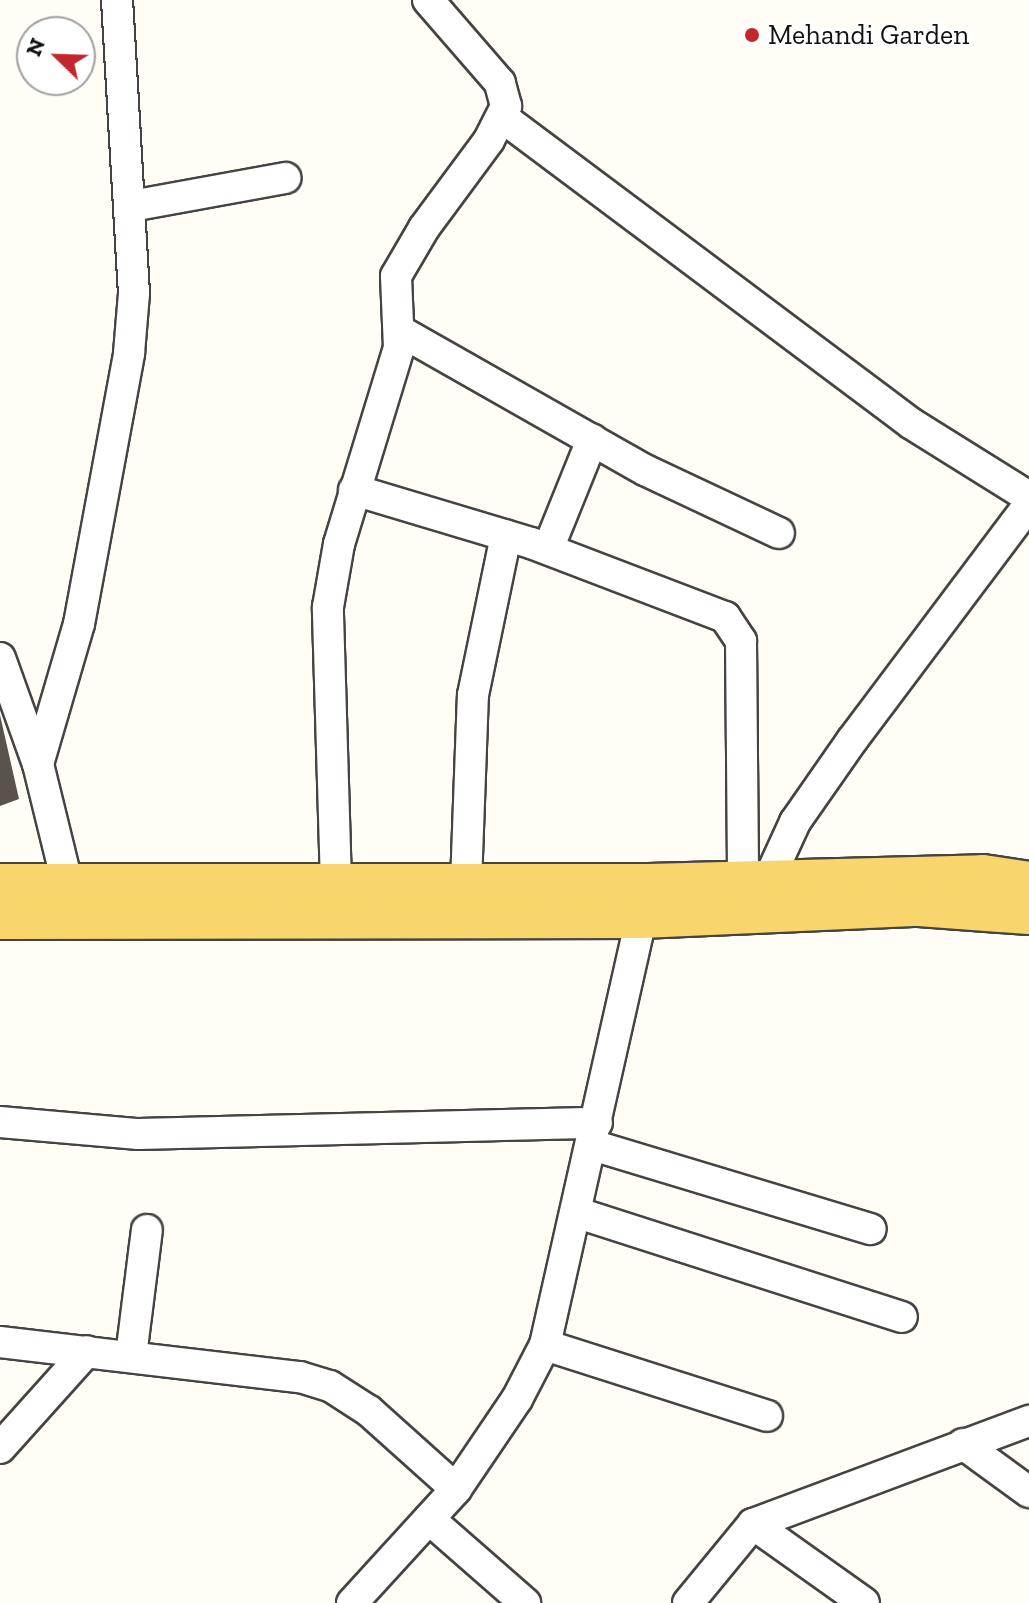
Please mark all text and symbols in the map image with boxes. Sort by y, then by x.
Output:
north arrow [16,16,96,96]
place label: Mehandi Garden [768,18,969,52]
marker: Mehandi Garden [743,26,761,44]
text: N [20,34,51,60]

